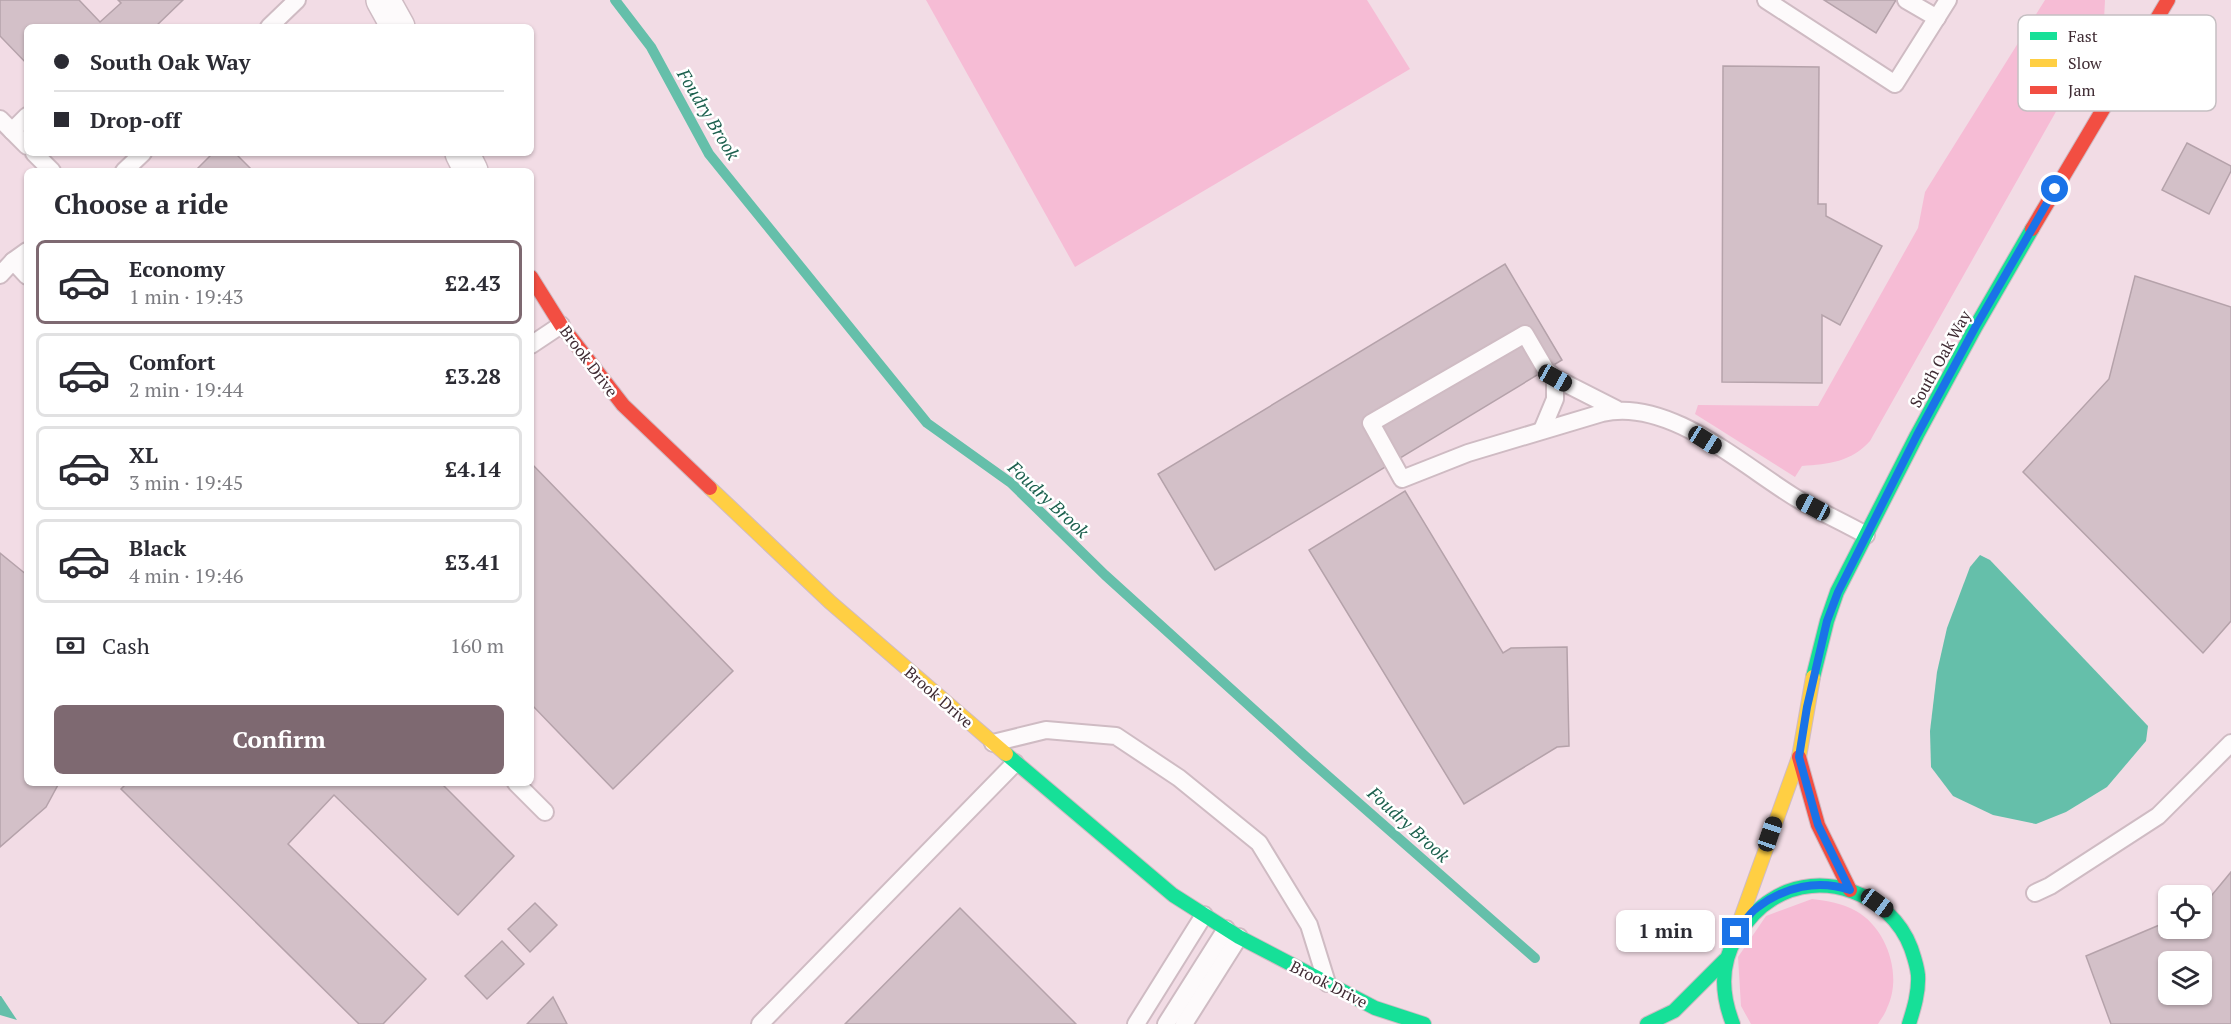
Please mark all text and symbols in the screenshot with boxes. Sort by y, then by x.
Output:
legend [2018,15,2216,111]
text: Fast [2068,25,2098,47]
text: South Oak Way [90,47,251,76]
text: Slow [2068,52,2102,74]
water label: Foudry Brook [672,63,746,164]
text: Jam [2068,79,2096,101]
text: Drop-off [90,105,181,134]
route start [2041,175,2068,202]
text: Choose a ride [54,186,229,222]
text: Economy [129,254,225,283]
icon: car [57,255,111,309]
text: £2.43 [445,268,501,297]
text: 1 min · 19:43 [129,283,243,310]
street label: South Oak Way [1904,306,1976,412]
street label: Brook Drive [555,321,623,401]
text: Comfort [129,347,215,376]
icon: car [57,348,111,402]
text: £3.28 [445,361,501,390]
car [1535,361,1575,395]
text: 2 min · 19:44 [129,376,243,403]
car [1685,423,1725,457]
text: XL [129,440,158,469]
icon: car [57,441,111,495]
text: £4.14 [445,454,501,483]
water label: Foudry Brook [1003,455,1095,543]
text: 3 min · 19:45 [129,469,243,496]
car [1793,491,1833,523]
text: Black [129,533,186,562]
icon: car [57,534,111,588]
text: £3.41 [445,547,501,576]
text: 4 min · 19:46 [129,562,243,589]
icon: cash [54,629,87,662]
text: Cash [102,631,150,660]
text: 160 m [450,632,504,659]
street label: Brook Drive [900,661,978,733]
button: Confirm [54,705,504,774]
water label: Foudry Brook [1362,780,1455,867]
car [1756,814,1784,854]
car [1857,885,1897,921]
map controls [2158,885,2212,1005]
button: locate [2158,885,2212,939]
callout: 1 min [1616,911,1715,953]
text: 1 min [1638,917,1693,944]
route end [1722,918,1749,945]
button: layers [2158,951,2212,1005]
street label: Brook Drive [1287,955,1371,1013]

